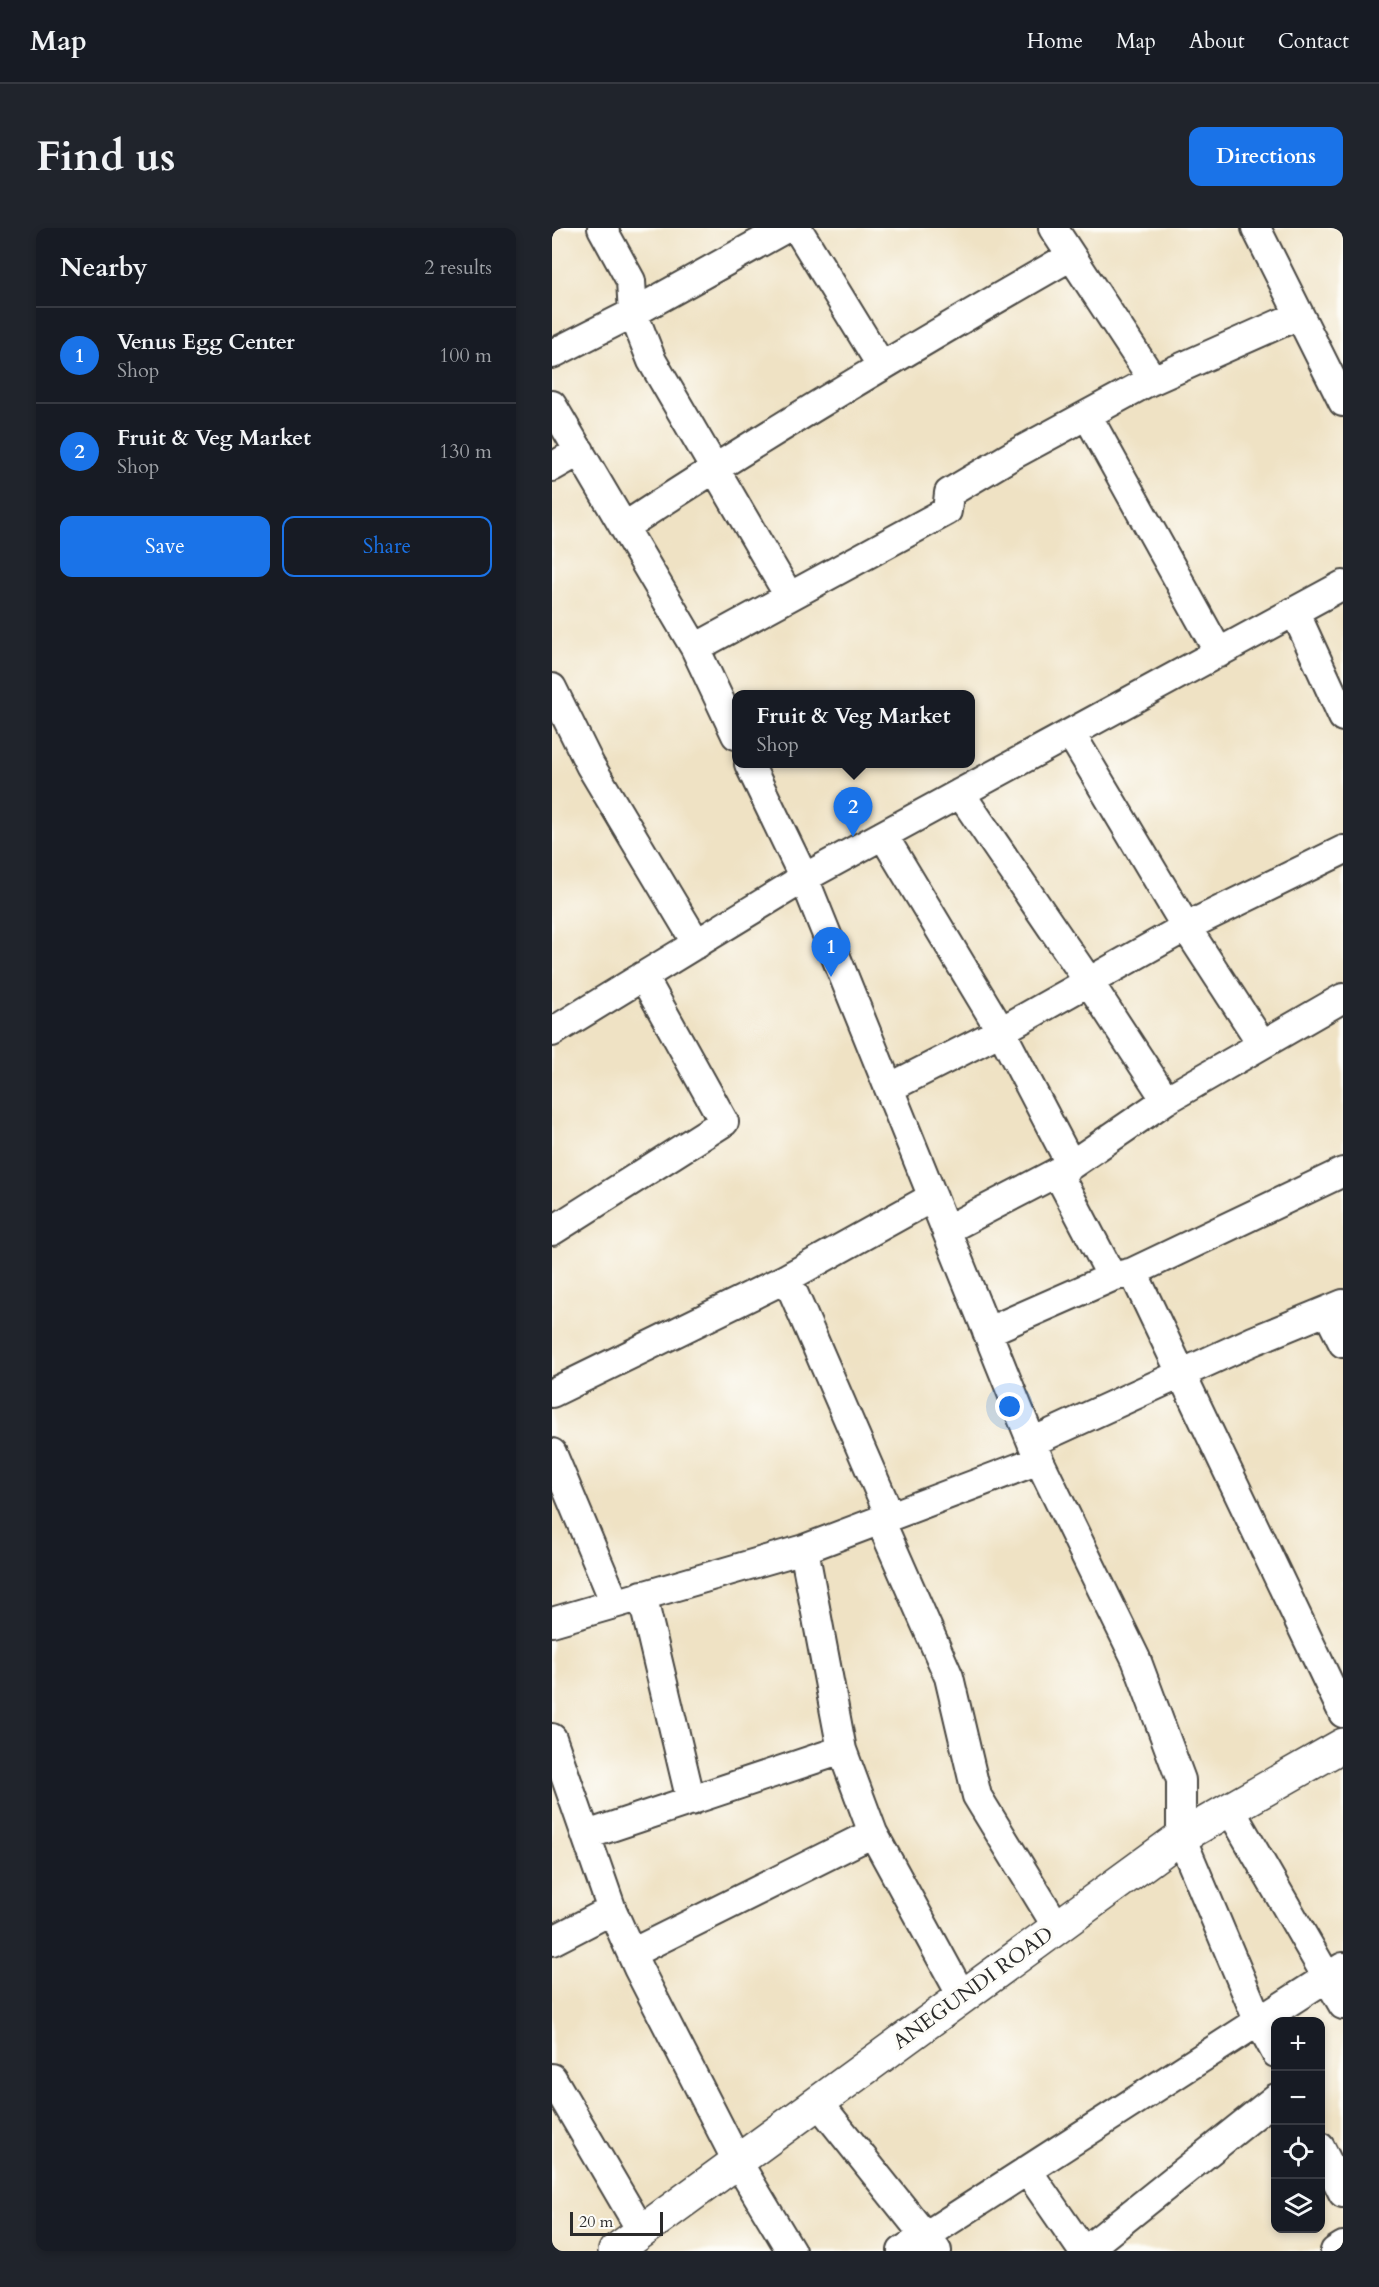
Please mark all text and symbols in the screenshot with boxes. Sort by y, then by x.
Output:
text: Map [30,22,87,60]
text: Home [1027,27,1083,56]
text: Map [1116,27,1156,56]
text: About [1189,27,1245,56]
text: Contact [1278,27,1349,56]
button: Directions [1189,127,1343,186]
text: Find us [36,128,176,185]
text: Nearby [60,250,148,285]
text: 2 results [424,254,492,281]
text: Venus Egg Center [117,327,295,357]
text: 1 [74,342,85,369]
text: 100 m [439,342,492,369]
text: Shop [117,357,159,384]
text: Fruit & Veg Market [117,423,311,453]
text: 2 [74,438,85,465]
text: 130 m [439,438,492,465]
text: Shop [117,453,159,480]
button: Save [60,516,270,577]
button: Share [282,516,492,577]
popup [732,690,975,768]
text: Fruit & Veg Market [757,701,950,731]
text: Shop [757,731,799,758]
pin: 2 [834,788,872,837]
pin: 1 [812,928,850,977]
your location [995,1392,1024,1421]
street label: ANEGUNDI ROAD [887,1920,1059,2056]
map controls [1271,2017,1325,2233]
button: + [1271,2017,1325,2071]
button: − [1271,2071,1325,2125]
button: locate [1271,2125,1325,2179]
button: layers [1271,2179,1325,2233]
scale bar [570,2209,663,2236]
text: 20 m [579,2211,613,2233]

